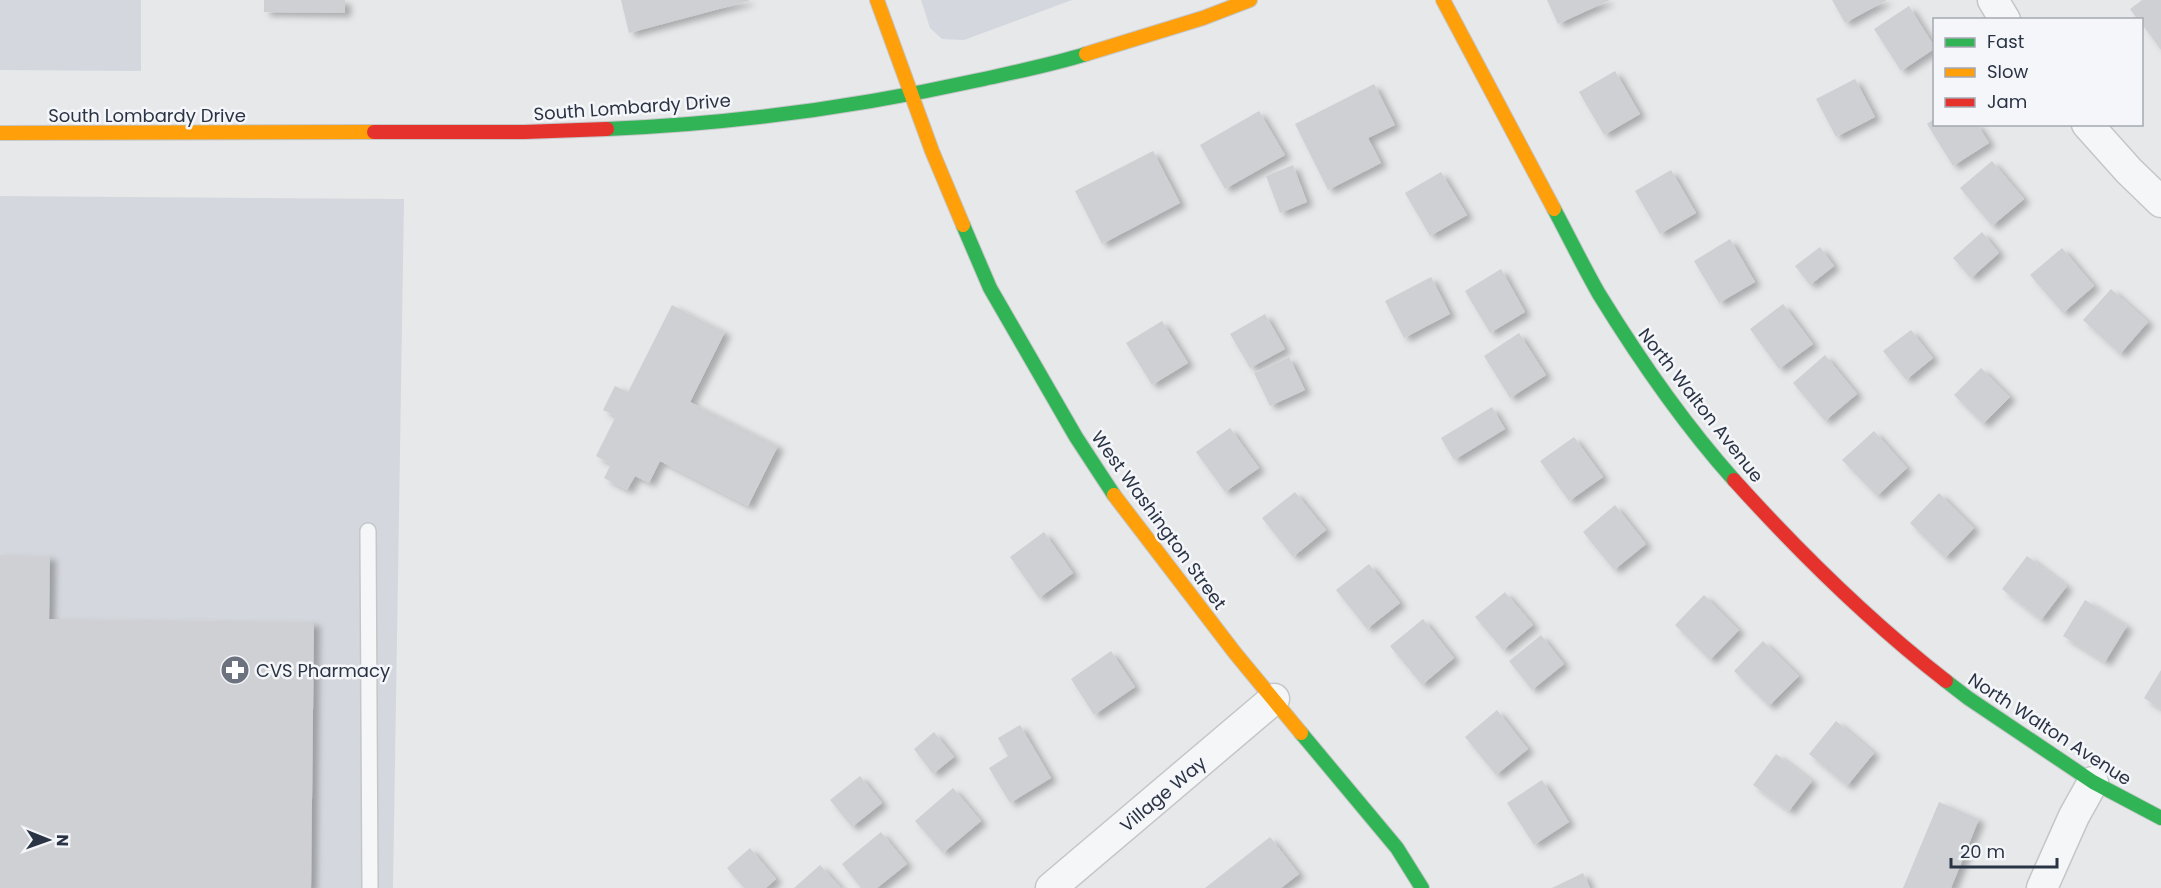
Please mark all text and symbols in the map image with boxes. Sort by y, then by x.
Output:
legend [1933,18,2143,126]
text: Fast [1987,29,2024,54]
text: Slow [1987,59,2029,84]
street label: South Lombardy Drive [533,88,731,126]
text: Jam [1987,89,2027,114]
street label: South Lombardy Drive [48,103,246,128]
street label: North Walton Avenue [1633,322,1769,488]
street label: West Washington Street [1086,426,1232,614]
pharmacy icon: CVS Pharmacy [219,654,251,686]
place label: CVS Pharmacy [256,658,390,683]
street label: North Walton Avenue [1964,667,2136,791]
street label: Village Way [1115,750,1211,838]
north arrow [18,810,78,870]
scale bar [1951,831,2058,869]
text: N [51,834,74,846]
text: 20 m [1960,839,2005,864]

